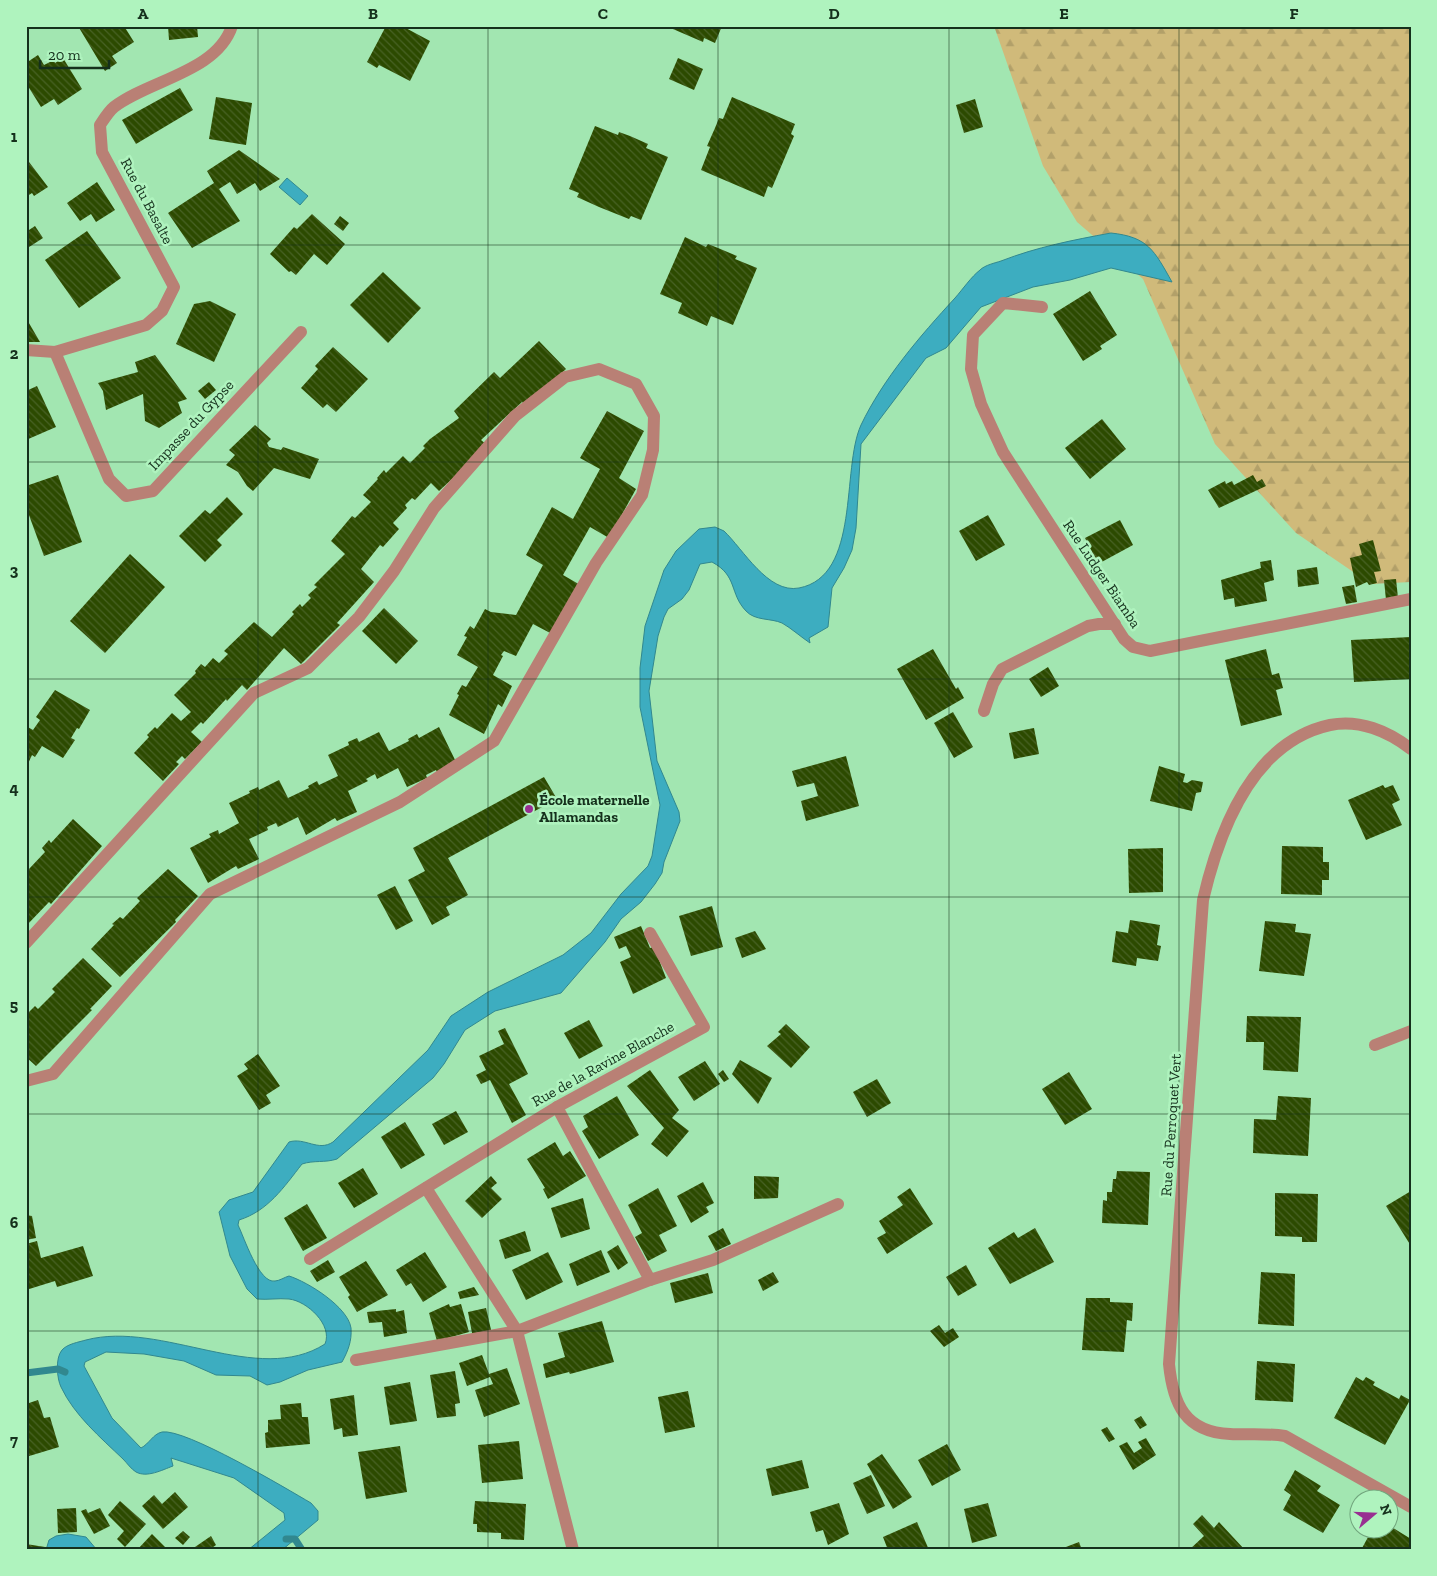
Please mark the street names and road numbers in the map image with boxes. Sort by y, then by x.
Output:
street label: Rue du Basalte [117,155,177,247]
street label: Impasse du Gypse [145,376,237,474]
street label: Rue Ludger Biamba [1059,517,1145,631]
street label: Rue de la Ravine Blanche [529,1017,677,1111]
street label: Rue du Perroquet Vert [1157,1052,1185,1197]

